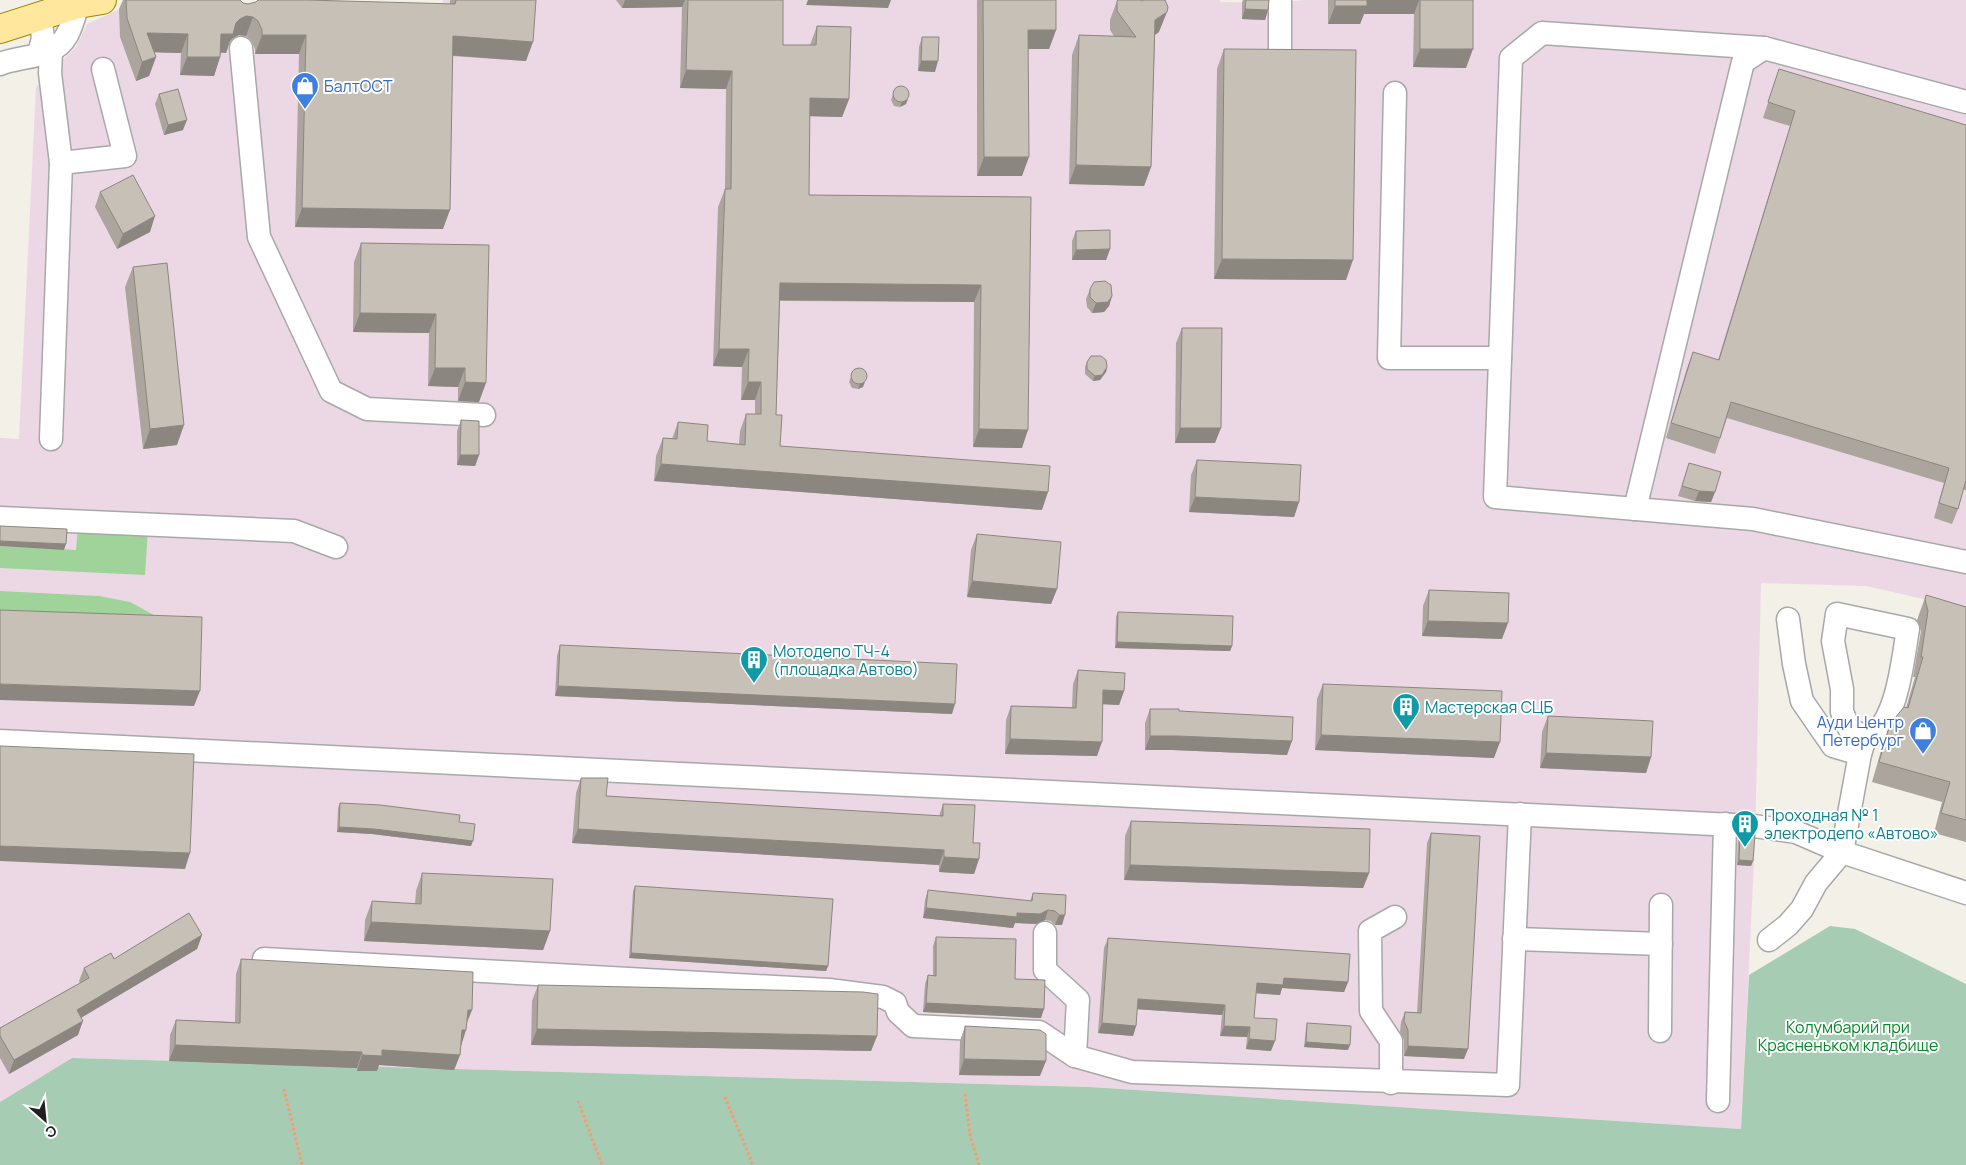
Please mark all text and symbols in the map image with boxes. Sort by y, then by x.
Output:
shop icon: БалтОСТ [290,71,320,110]
place label: БалтОСТ [324,75,393,97]
place label: Мотодепо ТЧ-4 (площадка Автово) [773,640,919,680]
building icon: Мотодепо ТЧ-4 (площадка Автово) [739,645,769,684]
building icon: Мастерская СЦБ [1391,692,1421,731]
place label: Мастерская СЦБ [1425,696,1554,718]
place label: Ауди Центр Петербург [1817,711,1905,751]
shop icon: Ауди Центр Петербург [1908,716,1938,755]
place label: Проходная № 1 электродепо «Автово» [1764,804,1938,844]
building icon: Проходная № 1 электродепо «Автово» [1730,809,1760,848]
park label: Колумбарий при Красненьком кладбище [1758,1016,1938,1056]
north arrow [20,1095,70,1145]
text: С [42,1121,60,1143]

